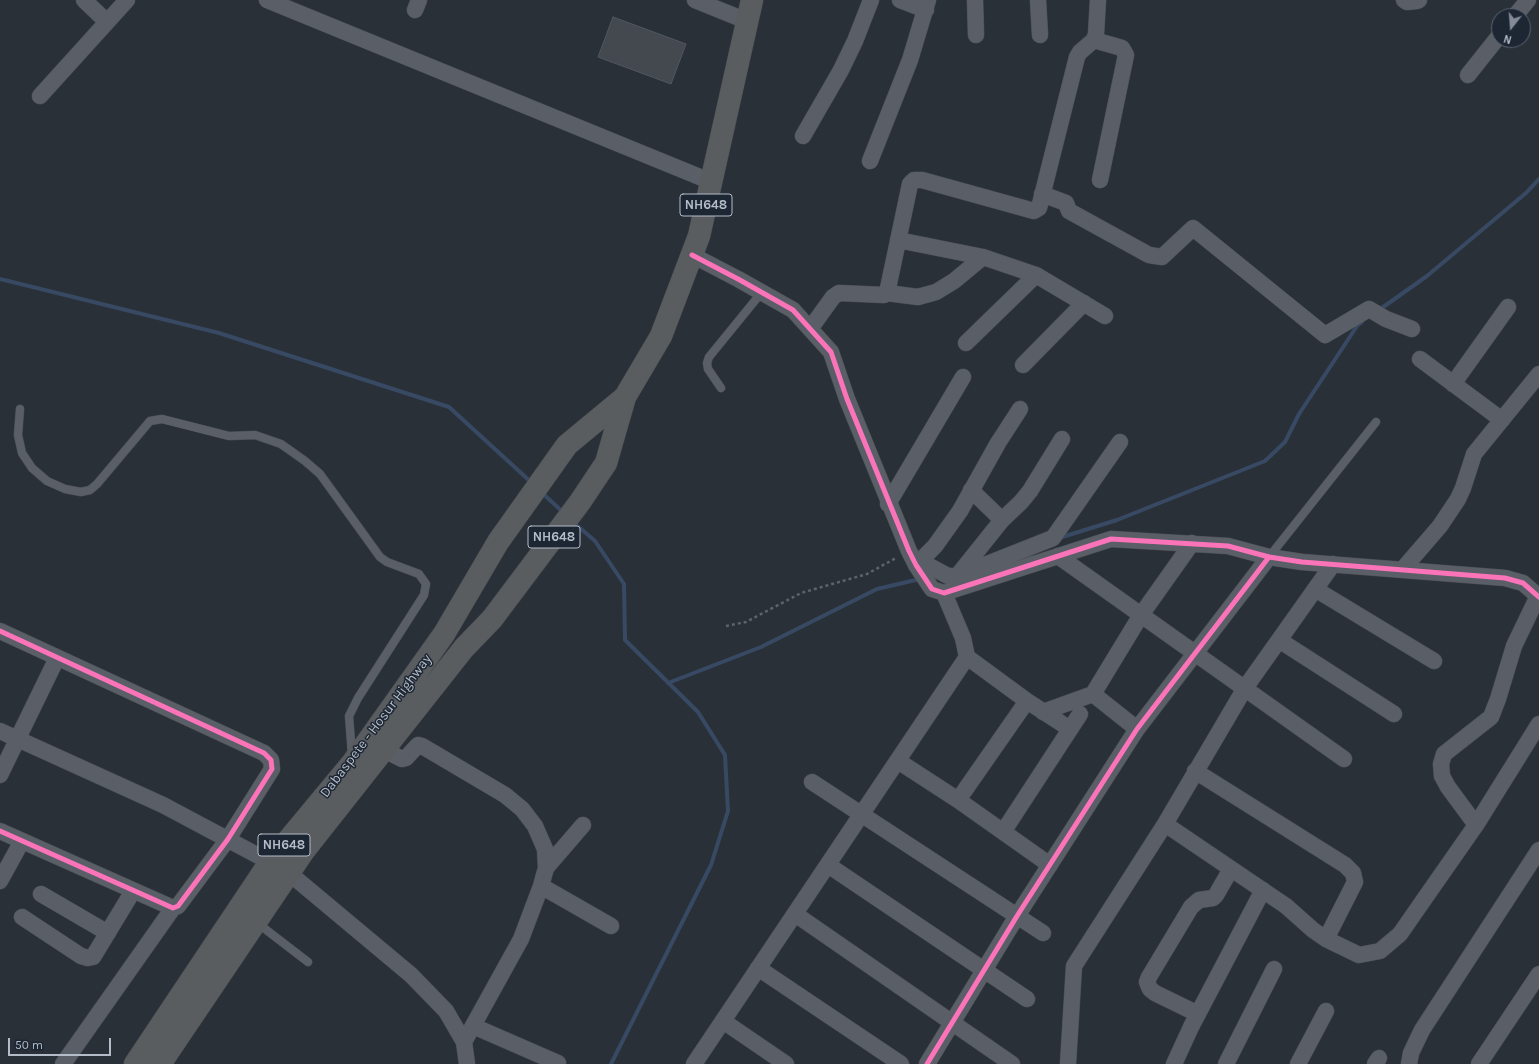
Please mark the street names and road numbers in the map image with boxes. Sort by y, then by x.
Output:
road number: NH648 [680,194,732,216]
road number: NH648 [528,526,580,548]
street label: Dabaspete - Hosur Highway [317,651,435,801]
road number: NH648 [258,834,310,856]

